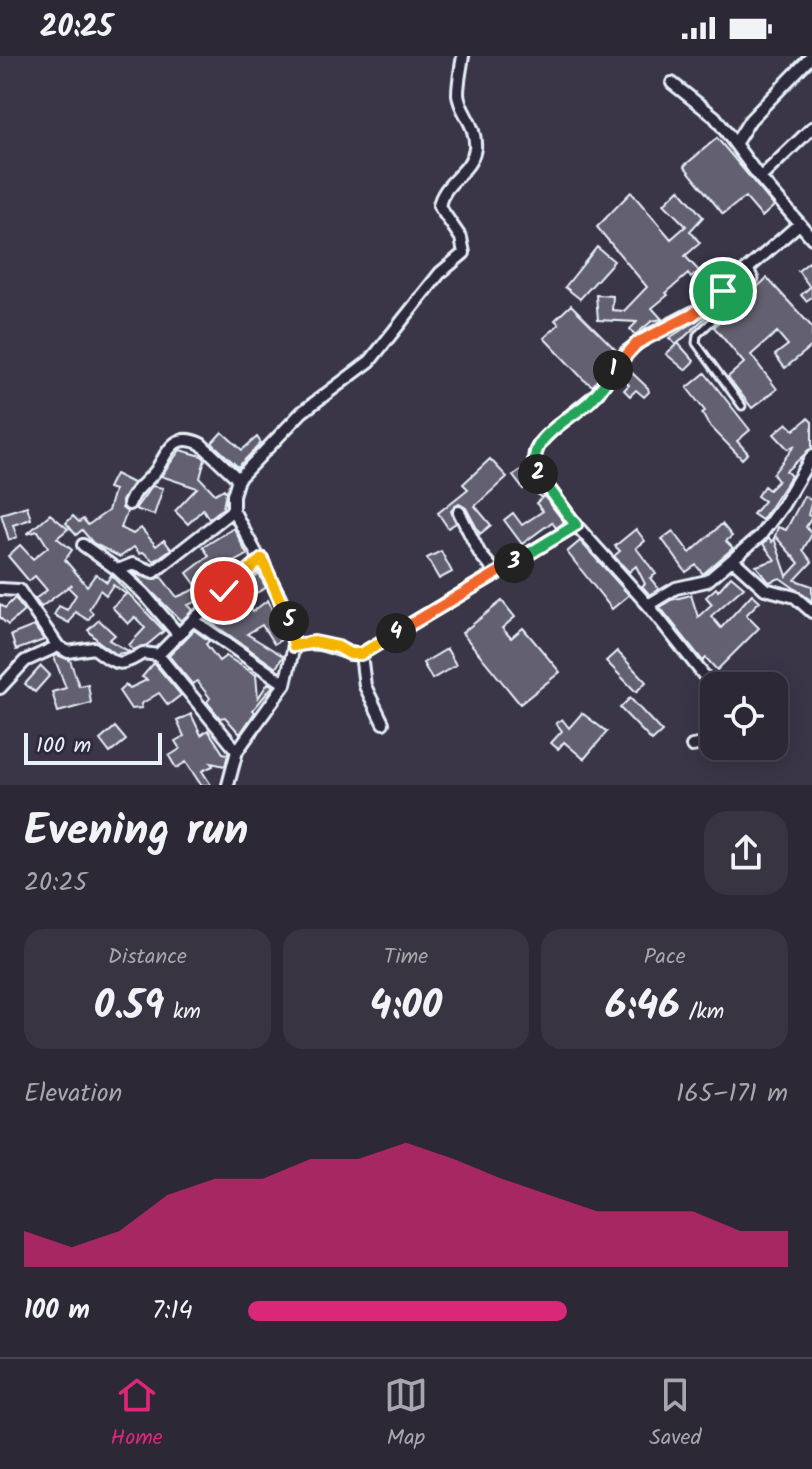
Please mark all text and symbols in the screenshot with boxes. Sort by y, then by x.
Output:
text: 20:25 [40,4,113,52]
pin [689,257,757,325]
icon: arrive [701,269,745,313]
pin: 1 [593,350,633,390]
text: 1 [610,352,616,387]
pin: 2 [518,454,558,494]
text: 2 [532,456,544,491]
pin: 3 [494,543,534,583]
text: 3 [508,545,520,580]
pin [190,557,258,625]
icon: check [202,569,246,613]
pin: 5 [269,601,309,641]
text: 5 [283,603,295,638]
pin: 4 [376,613,416,653]
text: 4 [390,615,402,650]
map controls [700,672,788,760]
button: locate [700,672,788,760]
scale bar [24,729,162,765]
text: 100 m [36,729,91,764]
text: Evening run [24,797,248,867]
button: share [704,811,788,895]
text: 20:25 [24,862,88,904]
text: Distance [108,940,187,975]
text: Time [384,940,428,975]
text: Pace [644,940,686,975]
text: 0.59 [94,975,164,1039]
text: 4:00 [370,975,442,1039]
text: 6:46 [605,975,680,1039]
text: km [164,995,201,1030]
text: /km [680,995,724,1030]
text: Elevation [24,1073,122,1115]
text: 165–171 m [676,1073,788,1115]
text: 100 m [24,1290,90,1332]
text: 7:14 [152,1290,193,1332]
tab: Home [111,1373,163,1456]
tab: Map [384,1373,428,1456]
tab: Saved [649,1373,701,1456]

